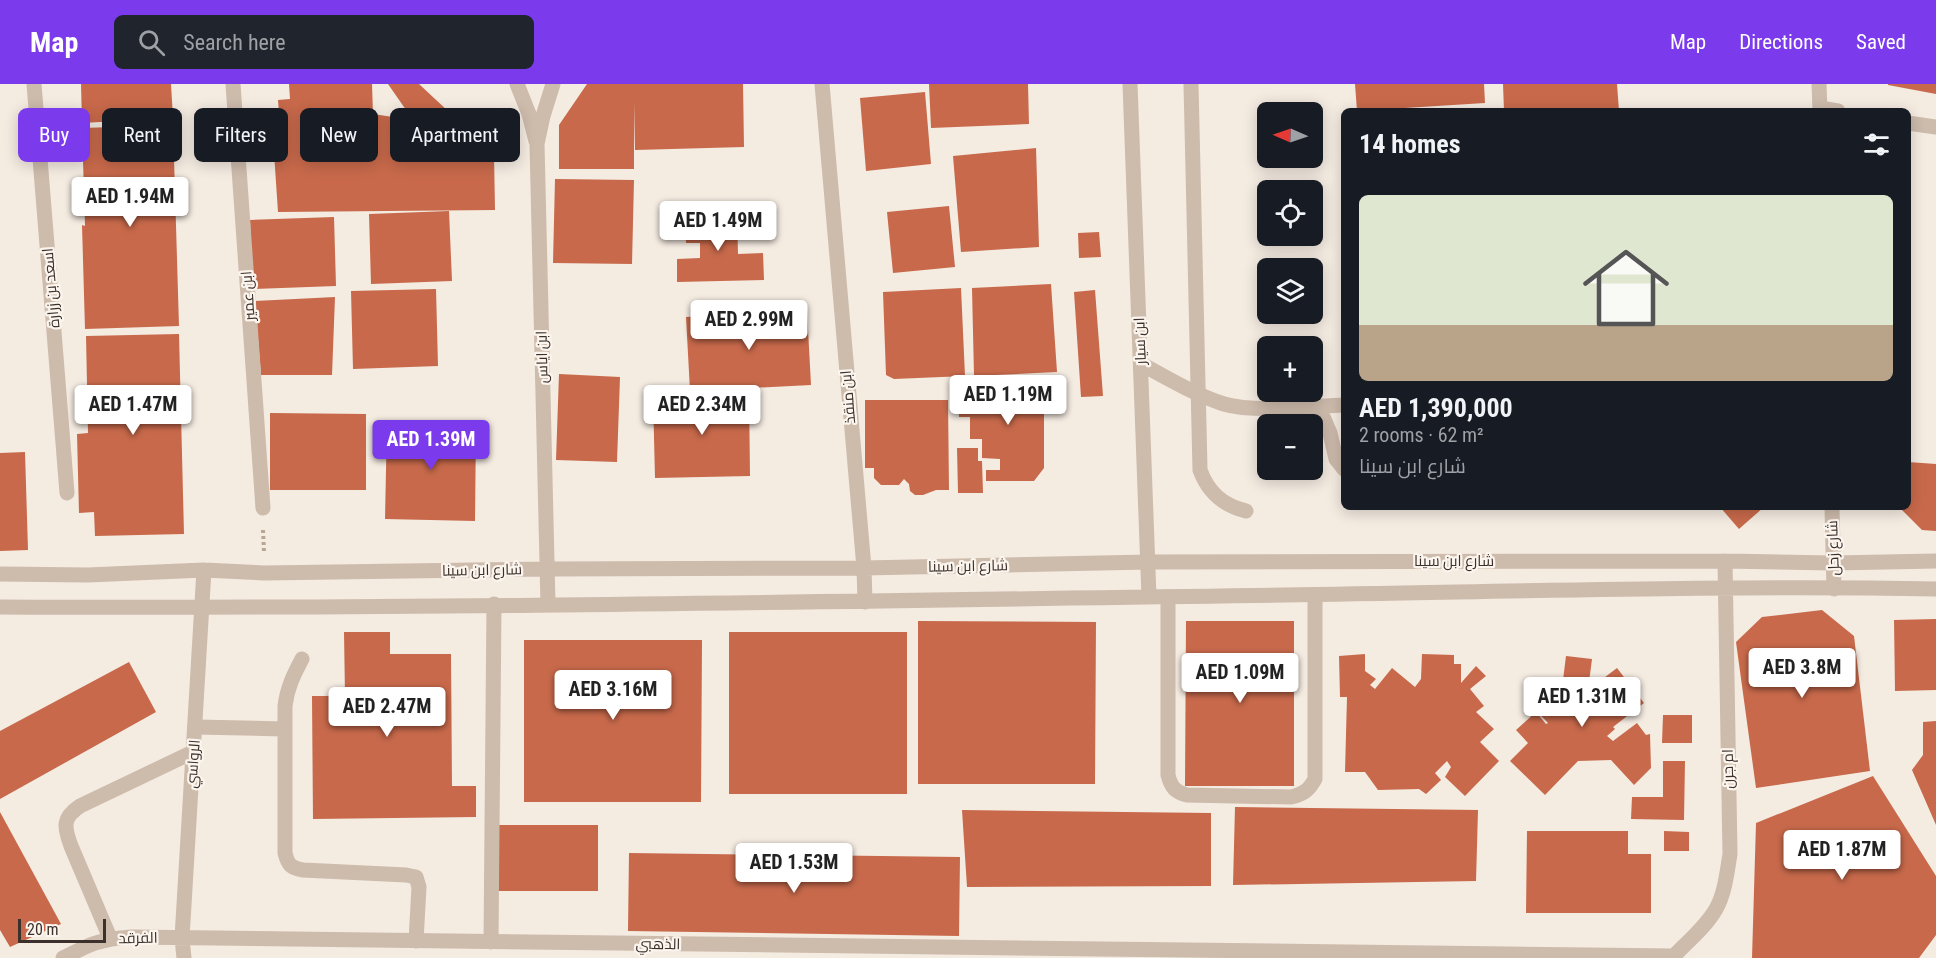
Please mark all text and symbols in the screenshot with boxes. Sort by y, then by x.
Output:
search box [114,15,534,69]
text: Map [30,26,78,59]
icon: search [135,26,168,59]
text: Search here [183,30,286,55]
text: Map [1670,30,1706,54]
text: Directions [1739,30,1823,54]
text: Saved [1856,30,1906,54]
north arrow [1257,102,1323,168]
map controls [1257,102,1323,480]
chip: Buy [18,108,90,162]
chip: Rent [102,108,182,162]
chip: Filters [194,108,288,162]
chip: New [300,108,378,162]
chip: Apartment [390,108,520,162]
icon: filters [1860,128,1893,161]
text: 14 homes [1359,129,1461,159]
pin: AED 1.94M [61,177,199,228]
button: locate [1257,180,1323,246]
text: AED 1.94M [86,184,174,208]
pin: AED 1.49M [649,201,787,252]
text: AED 1.49M [674,208,762,232]
icon: home [1572,234,1680,342]
street label: اسعد بن زرارة [39,247,64,329]
button: layers [1257,258,1323,324]
street label: ابن عمير [237,270,260,323]
pin: AED 2.99M [680,300,818,351]
text: AED 2.99M [705,307,793,331]
street label: ابن سيار [1130,317,1151,366]
street label: ابن اياس [533,331,552,383]
button: + [1257,336,1323,402]
street label: ابن منقذ [837,369,860,424]
pin: AED 1.19M [939,375,1077,426]
text: AED 1.19M [964,382,1052,406]
pin: AED 1.47M [64,385,202,436]
pin: AED 2.34M [633,385,771,436]
text: AED 1.47M [89,392,177,416]
text: AED 2.34M [658,392,746,416]
text: AED 1,390,000 [1359,393,1513,423]
button: − [1257,414,1323,480]
pin: AED 1.39M [362,420,500,471]
text: 2 rooms · 62 m² [1359,423,1484,447]
text: AED 1.39M [387,427,475,451]
text: شارع ابن سينا [1359,454,1466,478]
street label: شارع زحل [1823,520,1845,576]
street label: شارع ابن سينا [1414,552,1494,572]
street label: شارع ابن سينا [928,556,1008,578]
street label: شارع ابن سينا [442,560,522,582]
pin: AED 3.8M [1740,648,1864,699]
pin: AED 1.09M [1171,653,1309,704]
text: AED 3.8M [1763,655,1841,679]
text: AED 1.09M [1196,660,1284,684]
pin: AED 3.16M [544,670,682,721]
text: AED 3.16M [569,677,657,701]
pin: AED 1.31M [1513,677,1651,728]
text: AED 1.31M [1538,684,1626,708]
pin: AED 2.47M [318,687,456,738]
text: AED 2.47M [343,694,431,718]
street label: الرواسي [182,739,207,789]
street label: ام جرن [1719,749,1738,789]
pin: AED 1.87M [1773,830,1911,881]
text: AED 1.87M [1798,837,1886,861]
pin: AED 1.53M [725,843,863,894]
text: AED 1.53M [750,850,838,874]
scale bar [18,916,106,944]
text: 20 m [27,920,59,939]
street label: الفرقد [118,929,158,947]
street label: الذهبي [635,935,681,956]

